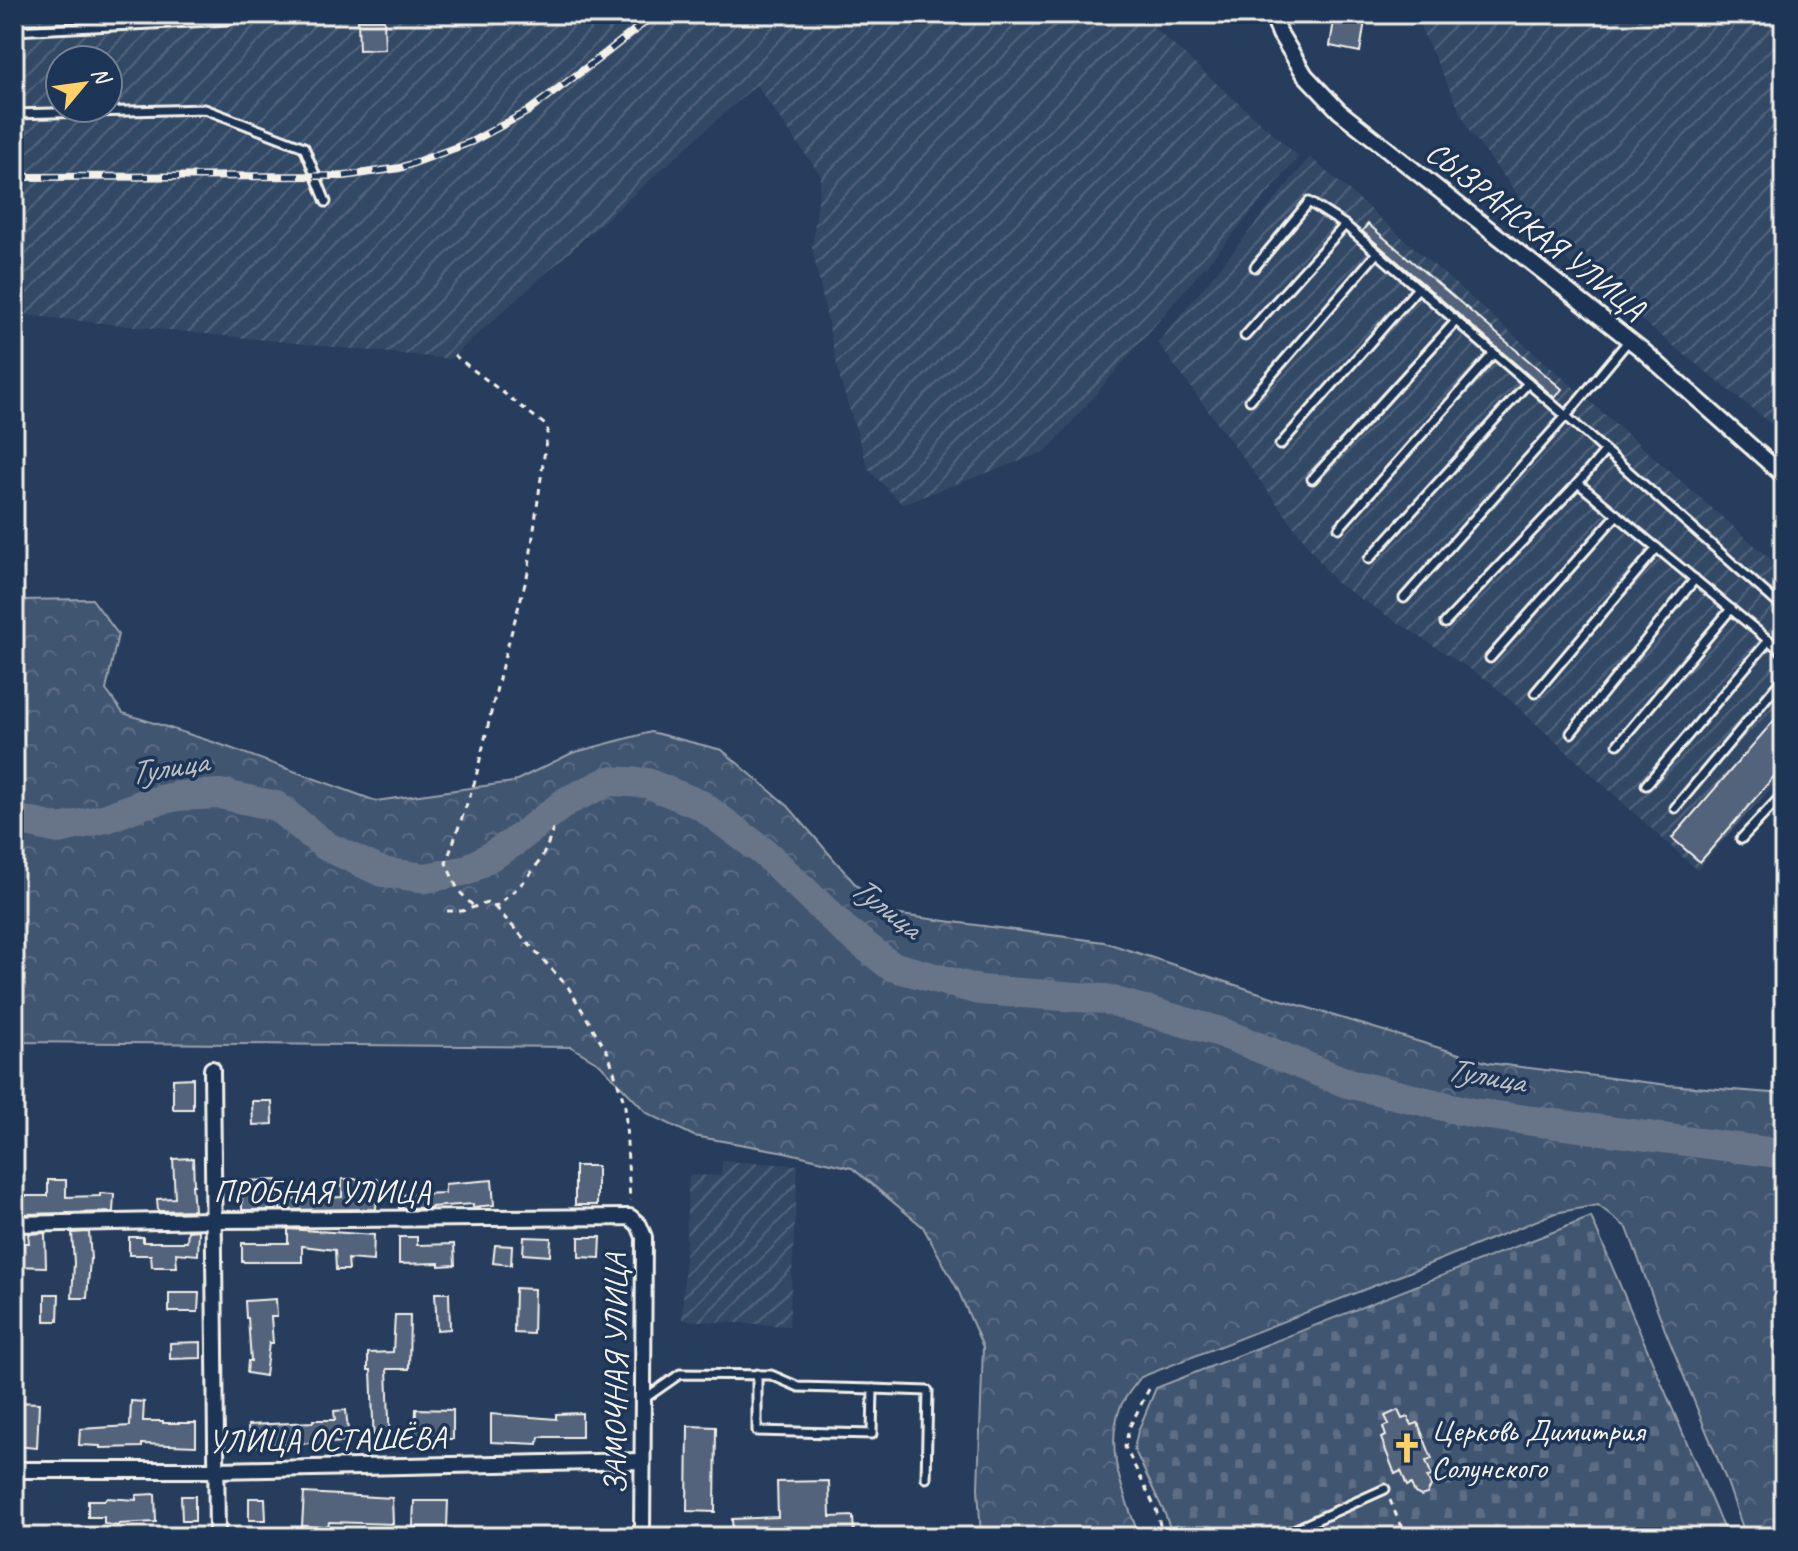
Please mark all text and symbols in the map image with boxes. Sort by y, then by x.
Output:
north arrow [44,44,124,124]
text: N [85,62,118,90]
street label: СЫЗРАНСКАЯ УЛИЦА [1418,132,1654,329]
water label: Тулица [126,738,214,794]
water label: Тулица [842,865,934,950]
water label: Тулица [1443,1046,1532,1103]
street label: ПРОБНАЯ УЛИЦА [214,1171,431,1212]
street label: ЗАМОЧНАЯ УЛИЦА [595,1252,636,1494]
place label: Церковь Димитрия Солунского [1431,1410,1646,1488]
street label: УЛИЦА ОСТАШЁВА [208,1417,448,1462]
church icon: Церковь Димитрия Солунского [1390,1431,1424,1465]

